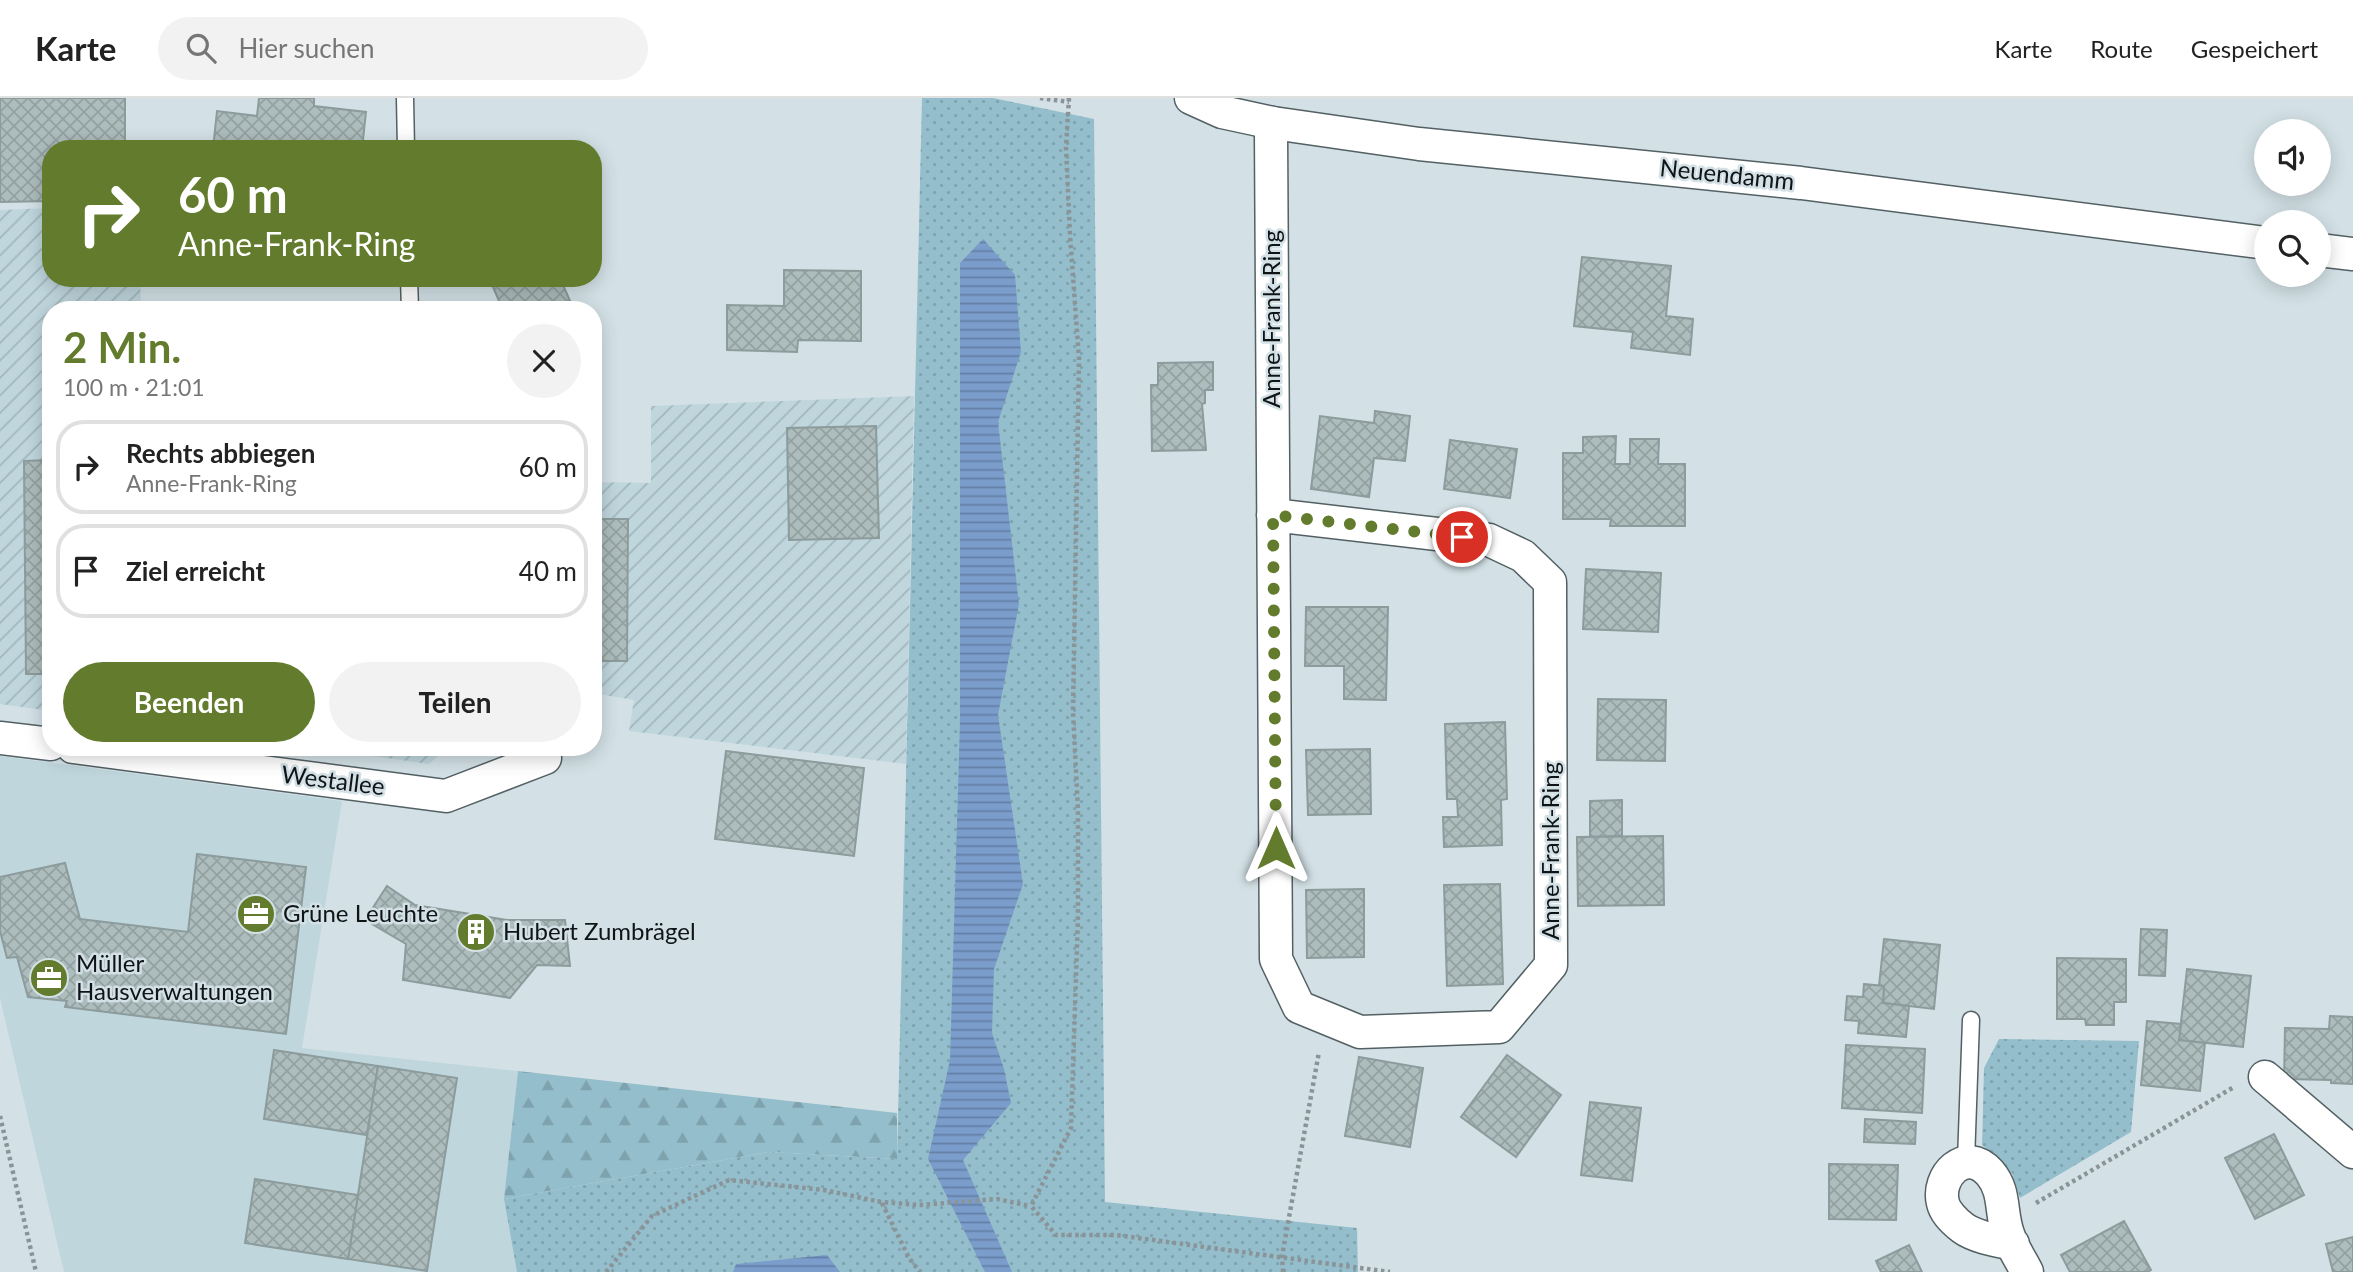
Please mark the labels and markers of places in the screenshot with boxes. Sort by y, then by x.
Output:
pin [1432,507,1492,567]
office icon: Grüne Leuchte [235,893,277,935]
place label: Grüne Leuchte [283,898,438,927]
building icon: Hubert Zumbrägel [455,911,497,953]
place label: Hubert Zumbrägel [503,916,696,945]
place label: Müller Hausverwaltungen [76,948,273,1005]
office icon: Müller Hausverwaltungen [28,957,70,999]

